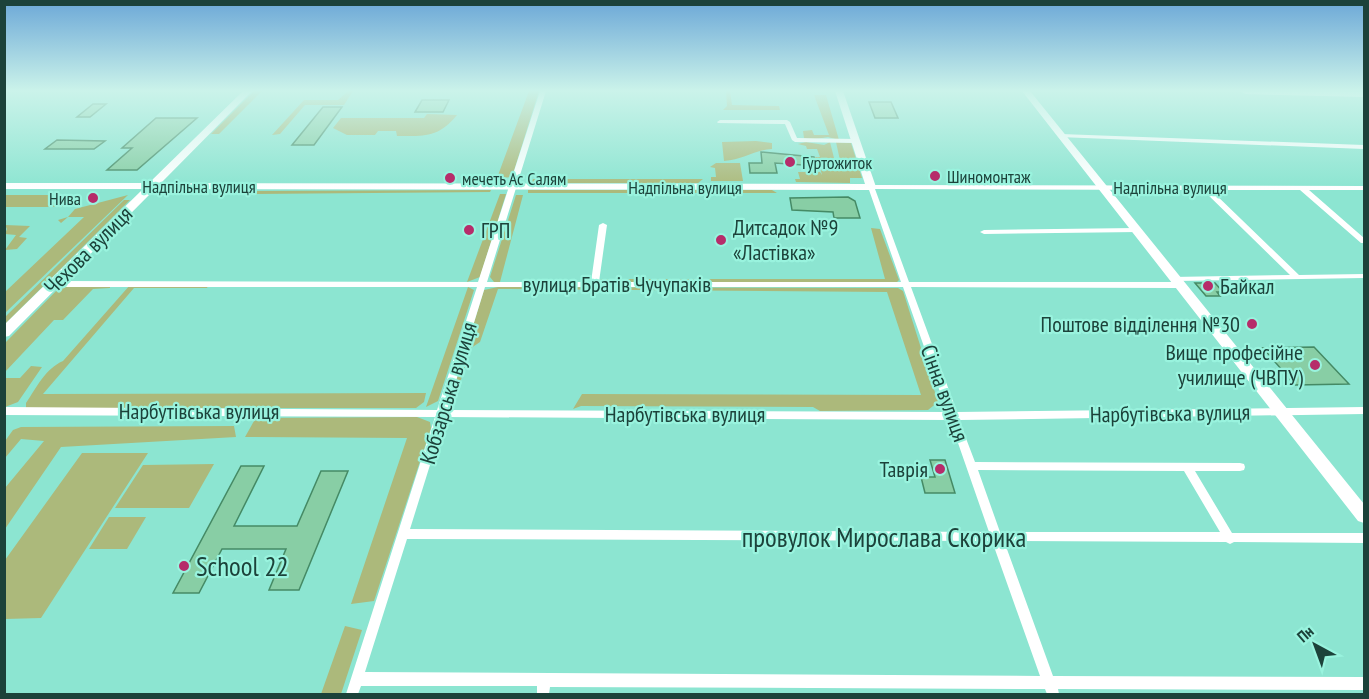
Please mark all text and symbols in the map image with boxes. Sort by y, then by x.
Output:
place label: Гуртожиток [802,151,872,174]
marker: Гуртожиток [783,155,797,169]
place label: Шиномонтаж [947,165,1031,188]
place label: мечеть Ас Салям [462,167,566,190]
marker: Шиномонтаж [928,169,942,183]
marker: мечеть Ас Салям [443,171,457,185]
street label: Надпільна вулиця [142,175,256,198]
street label: Надпільна вулиця [628,176,742,199]
street label: Надпільна вулиця [1113,176,1227,199]
place label: Нива [49,187,81,210]
marker: Нива [86,191,100,205]
street label: Чехова вулиця [38,200,138,300]
place label: Дитсадок №9 «Ластівка» [733,213,838,266]
place label: ГРП [481,216,510,244]
marker: ГРП [462,223,476,237]
marker: Дитсадок №9 «Ластівка» [714,233,728,247]
street label: вулиця Братів Чучупаків [523,270,711,298]
place label: Байкал [1220,272,1275,300]
marker: Байкал [1201,279,1215,293]
place label: Поштове відділення №30 [1041,310,1240,338]
marker: Поштове відділення №30 [1245,317,1259,331]
street label: Кобзарська вулиця [413,319,483,467]
place label: Вище професійне училище (ЧВПУ) [1165,338,1304,391]
street label: Сінна вулиця [915,341,975,445]
marker: Вище професійне училище (ЧВПУ) [1308,358,1322,372]
street label: Нарбутівська вулиця [119,397,279,425]
street label: Нарбутівська вулиця [1090,398,1250,428]
street label: Нарбутівська вулиця [605,400,765,428]
place label: Таврія [880,455,928,483]
marker: Таврія [933,462,947,476]
street label: провулок Мирослава Скорика [742,520,1026,554]
place label: School 22 [196,549,289,583]
marker: School 22 [177,559,191,573]
north arrow [1285,615,1345,675]
text: Пн [1293,621,1318,646]

